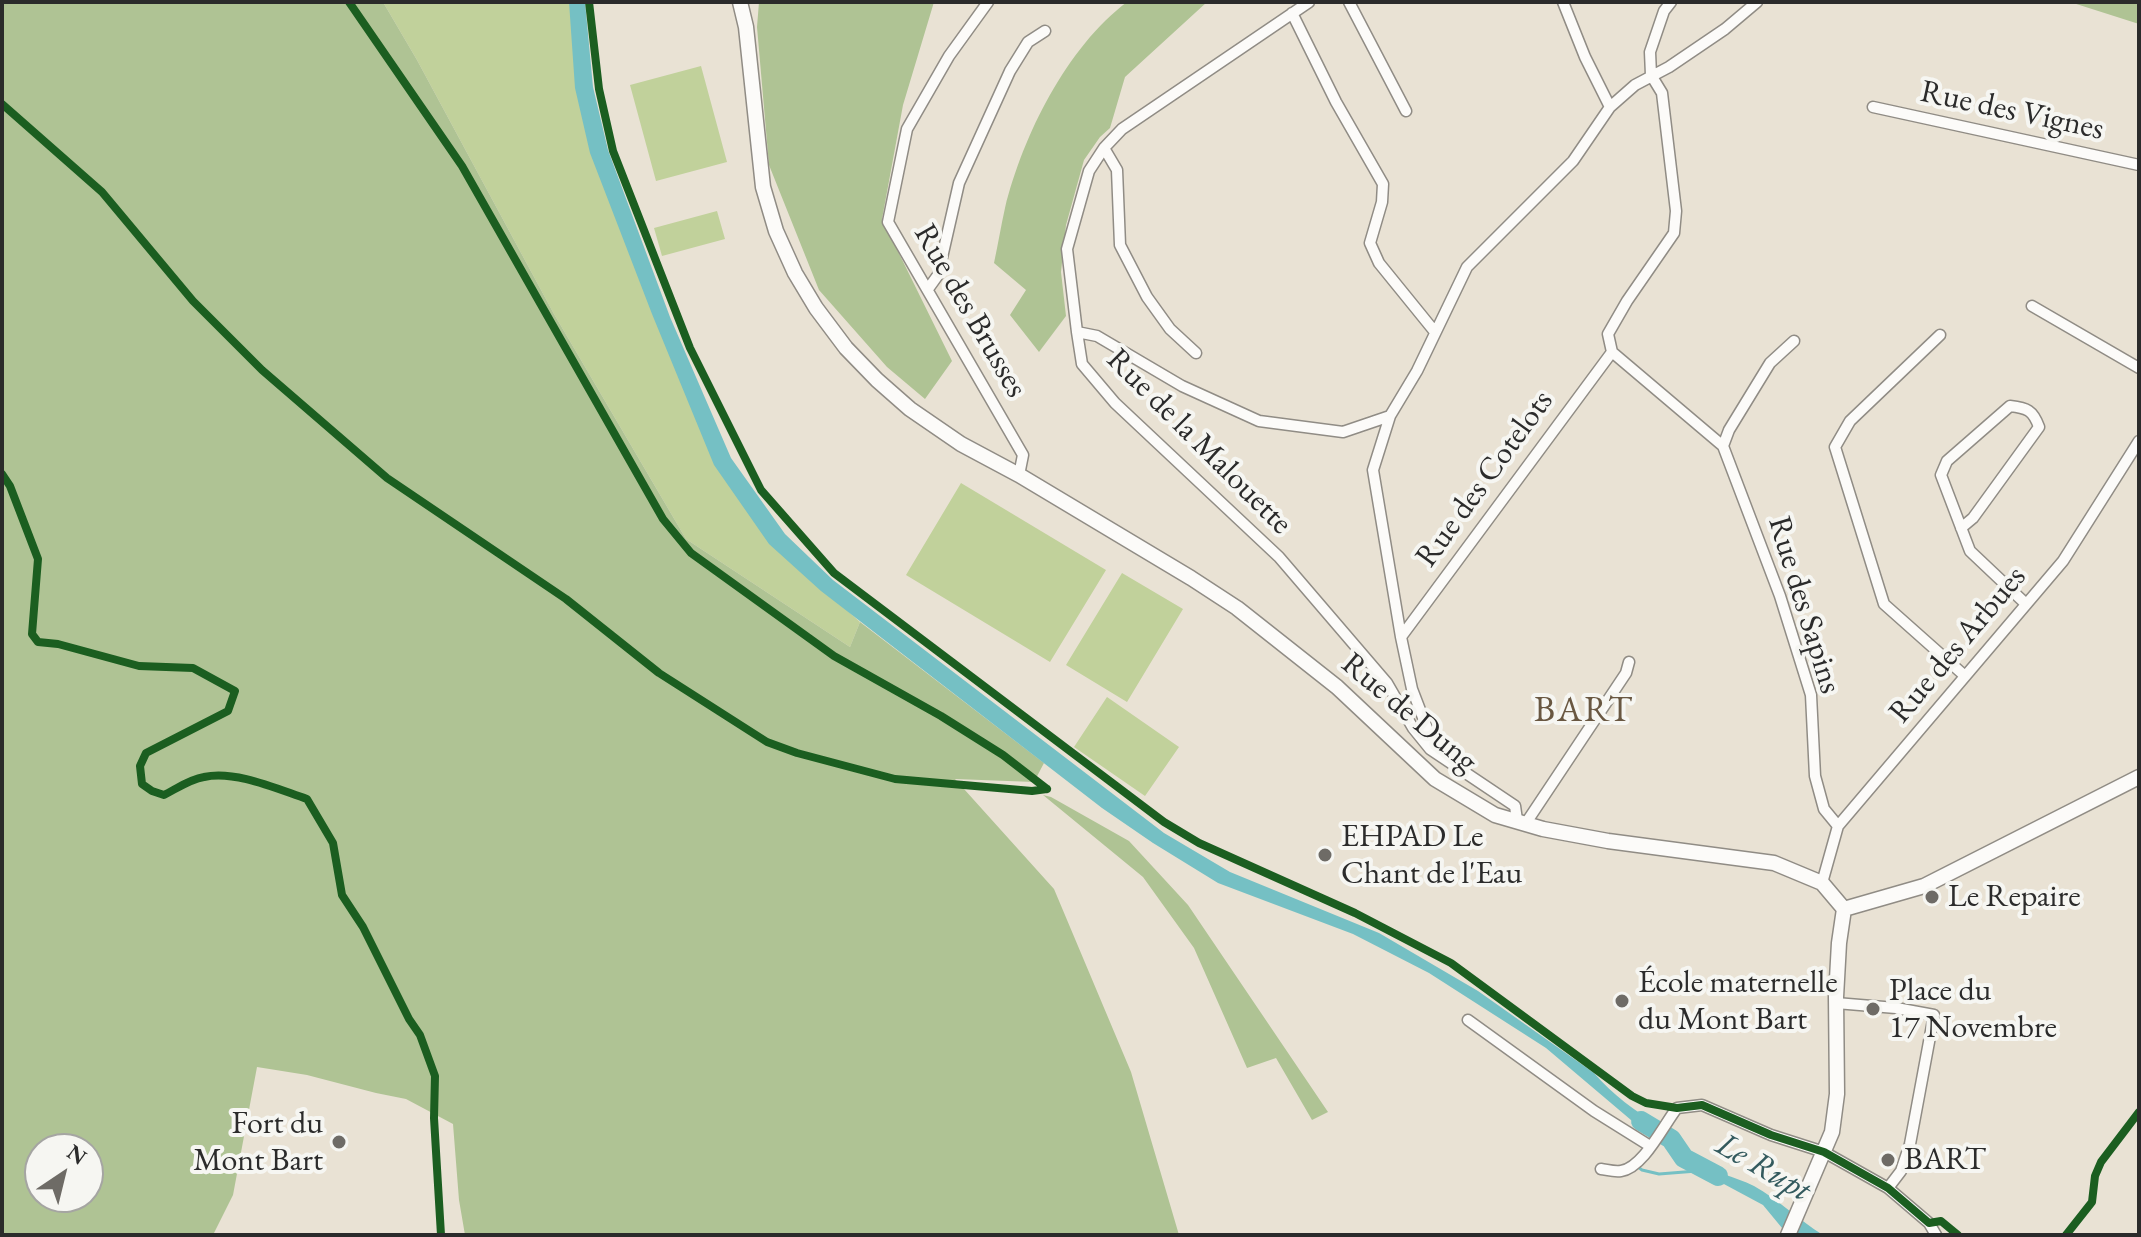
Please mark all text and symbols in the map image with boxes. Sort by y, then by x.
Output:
street label: Rue des Vignes [1917,73,2107,149]
street label: Rue des Brusses [905,217,1035,405]
street label: Rue de la Malouette [1098,341,1300,543]
street label: Rue des Cotelots [1408,383,1562,575]
street label: Rue des Sapins [1759,512,1849,698]
street label: Rue des Arbues [1881,559,2035,731]
street label: Rue de Dung [1333,645,1485,781]
district label: BART [1534,689,1634,733]
place label: EHPAD Le Chant de l'Eau [1341,818,1522,893]
marker: EHPAD Le Chant de l'Eau [1316,846,1334,864]
place label: Le Repaire [1948,878,2081,916]
marker: Le Repaire [1923,888,1941,906]
place label: École maternelle du Mont Bart [1638,964,1838,1039]
place label: Place du 17 Novembre [1889,972,2057,1047]
marker: École maternelle du Mont Bart [1613,992,1631,1010]
marker: Place du 17 Novembre [1864,1000,1882,1018]
place label: Fort du Mont Bart [193,1105,323,1180]
water label: Le Rupt [1708,1125,1818,1211]
north arrow [24,1133,104,1213]
marker: Fort du Mont Bart [330,1133,348,1151]
text: N [61,1138,93,1172]
place label: BART [1904,1141,1986,1179]
marker: BART [1879,1151,1897,1169]

